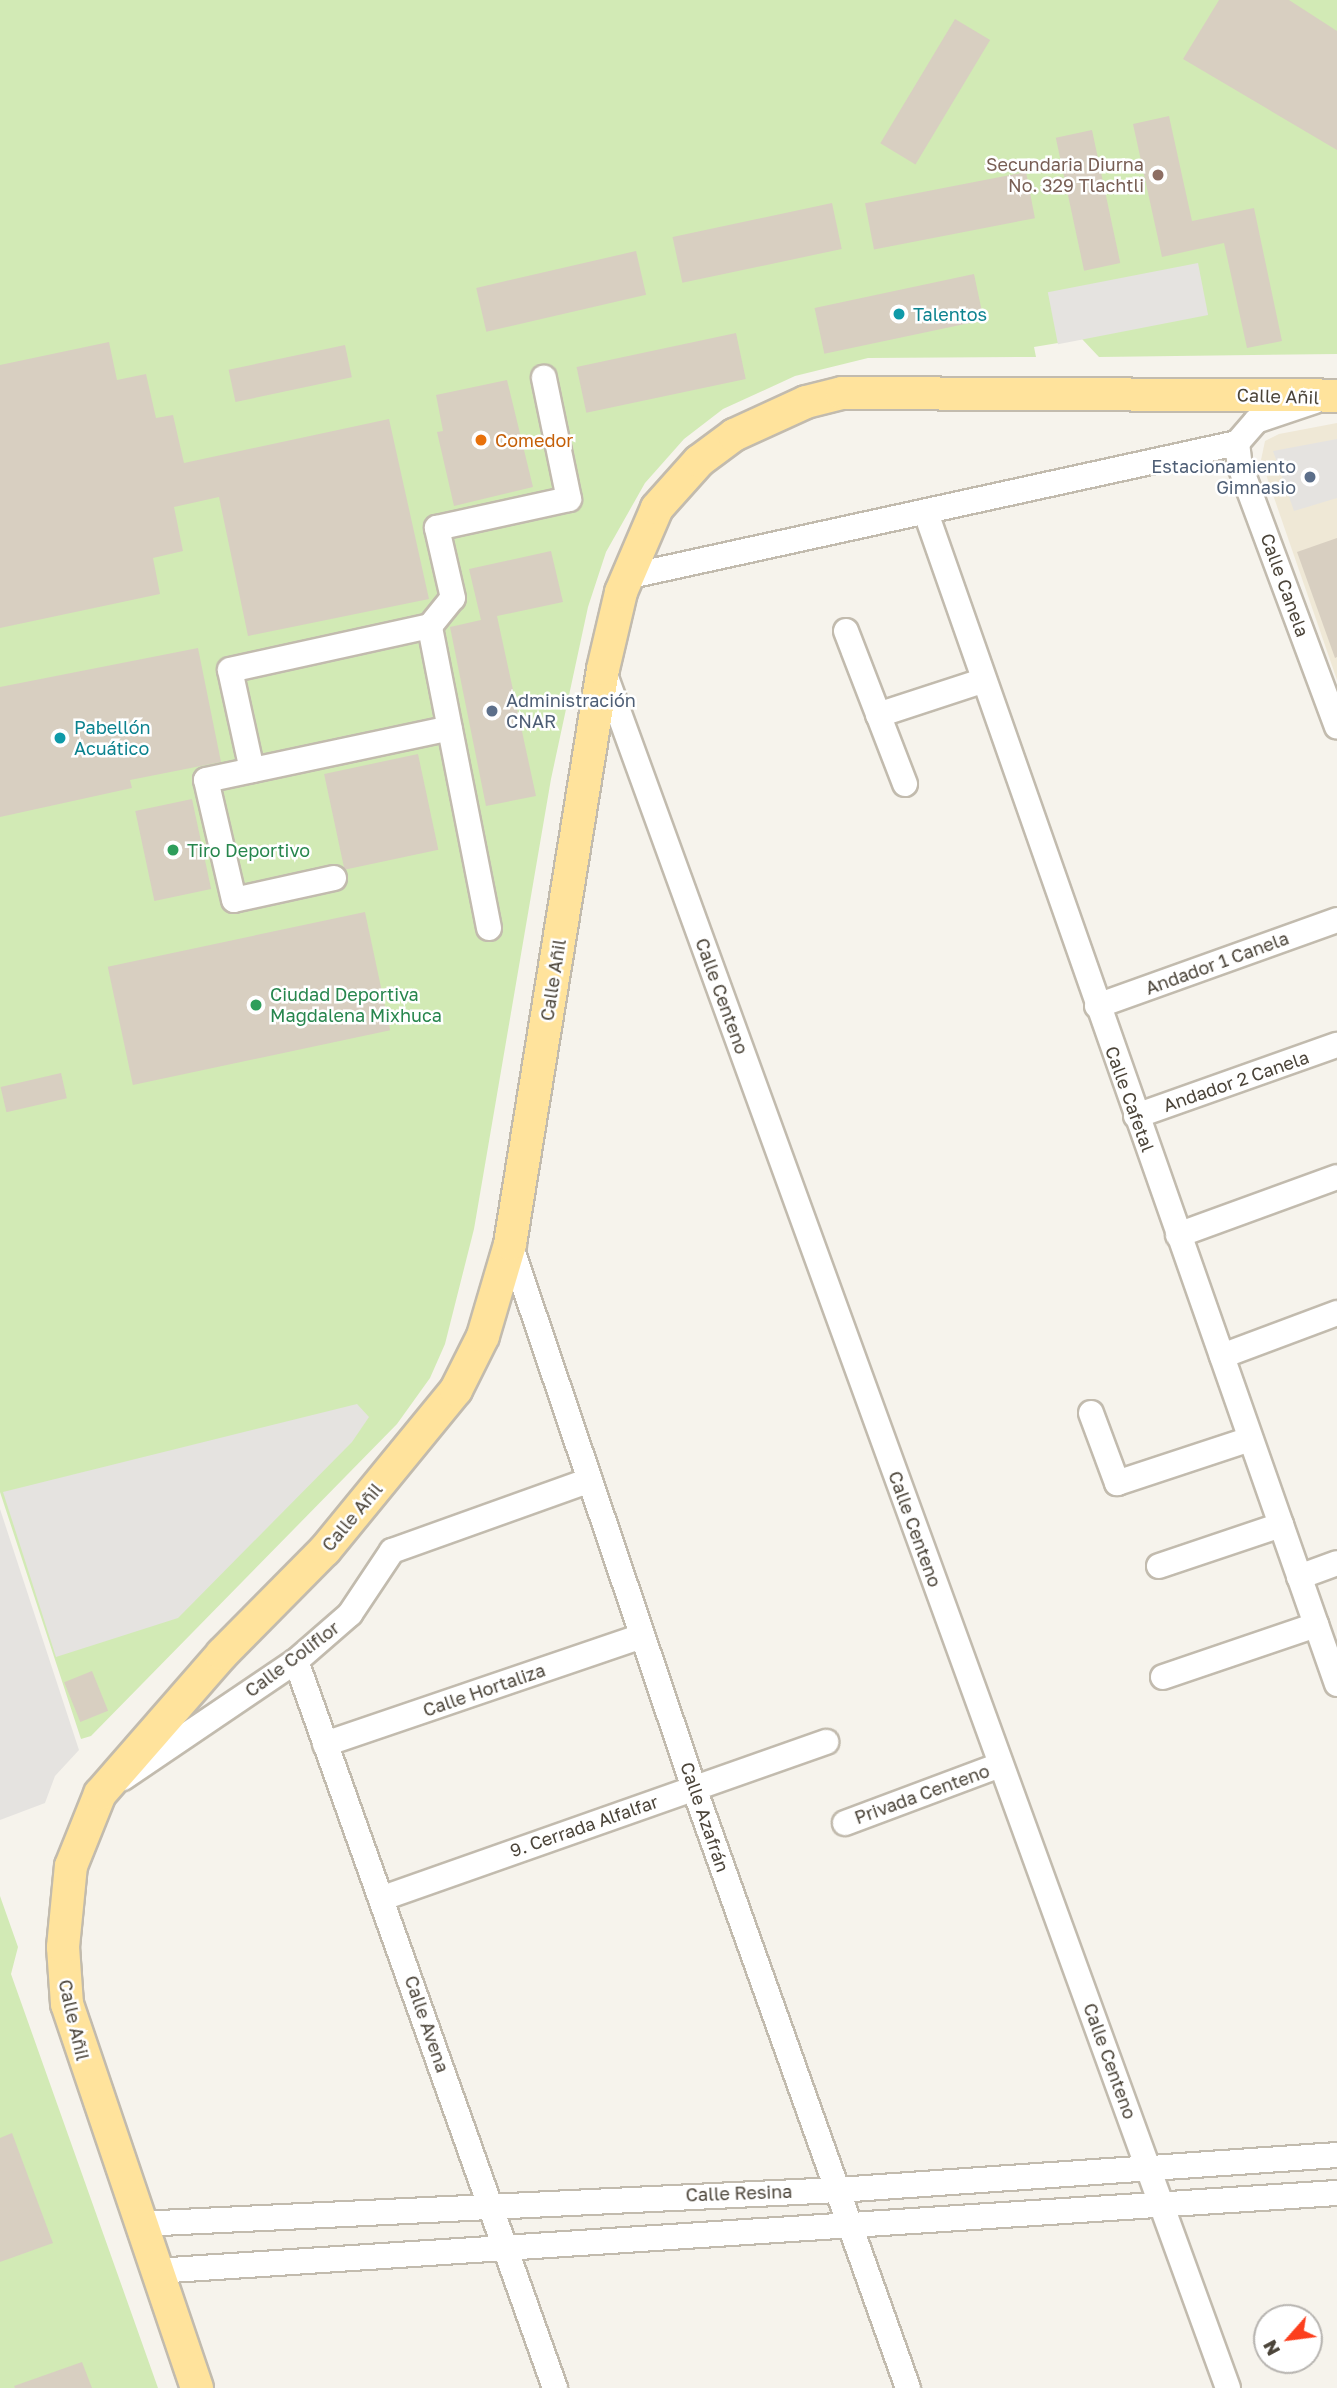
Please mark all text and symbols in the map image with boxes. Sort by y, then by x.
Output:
place label: Secundaria Diurna No. 329 Tlachtli [986,154,1144,196]
marker: Secundaria Diurna No. 329 Tlachtli [1150,167,1166,183]
place label: Talentos [913,303,987,325]
marker: Talentos [891,306,907,322]
street label: Calle Añil [1236,384,1320,408]
place label: Comedor [495,429,573,451]
marker: Comedor [473,432,489,448]
place label: Estacionamiento Gimnasio [1151,456,1296,498]
marker: Estacionamiento Gimnasio [1302,469,1318,485]
street label: Calle Canela [1256,530,1314,640]
place label: Administración CNAR [506,690,636,732]
marker: Administración CNAR [484,703,500,719]
place label: Pabellón Acuático [74,717,150,760]
marker: Pabellón Acuático [52,730,68,746]
place label: Tiro Deportivo [187,839,310,861]
marker: Tiro Deportivo [165,842,181,858]
street label: Andador 1 Canela [1142,927,1292,999]
street label: Calle Centeno [691,935,753,1057]
street label: Calle Añil [536,938,570,1022]
place label: Ciudad Deportiva Magdalena Mixhuca [270,984,442,1026]
marker: Ciudad Deportiva Magdalena Mixhuca [248,997,264,1013]
street label: Calle Cafetal [1101,1043,1159,1155]
street label: Andador 2 Canela [1160,1046,1312,1116]
street label: Calle Centeno [884,1468,946,1590]
street label: Calle Añil [317,1478,387,1556]
street label: Calle Coliflor [241,1617,343,1701]
street label: Calle Hortaliza [420,1659,548,1721]
street label: Calle Azafrán [676,1759,734,1875]
street label: Privada Centeno [852,1760,992,1828]
street label: 9. Cerrada Alfalfar [507,1790,661,1862]
street label: Calle Avena [400,1973,454,2075]
street label: Calle Añil [54,1977,94,2063]
street label: Calle Centeno [1079,2000,1141,2122]
street label: Calle Resina [685,2180,793,2206]
north arrow [1253,2304,1323,2374]
text: N [1257,2336,1284,2360]

